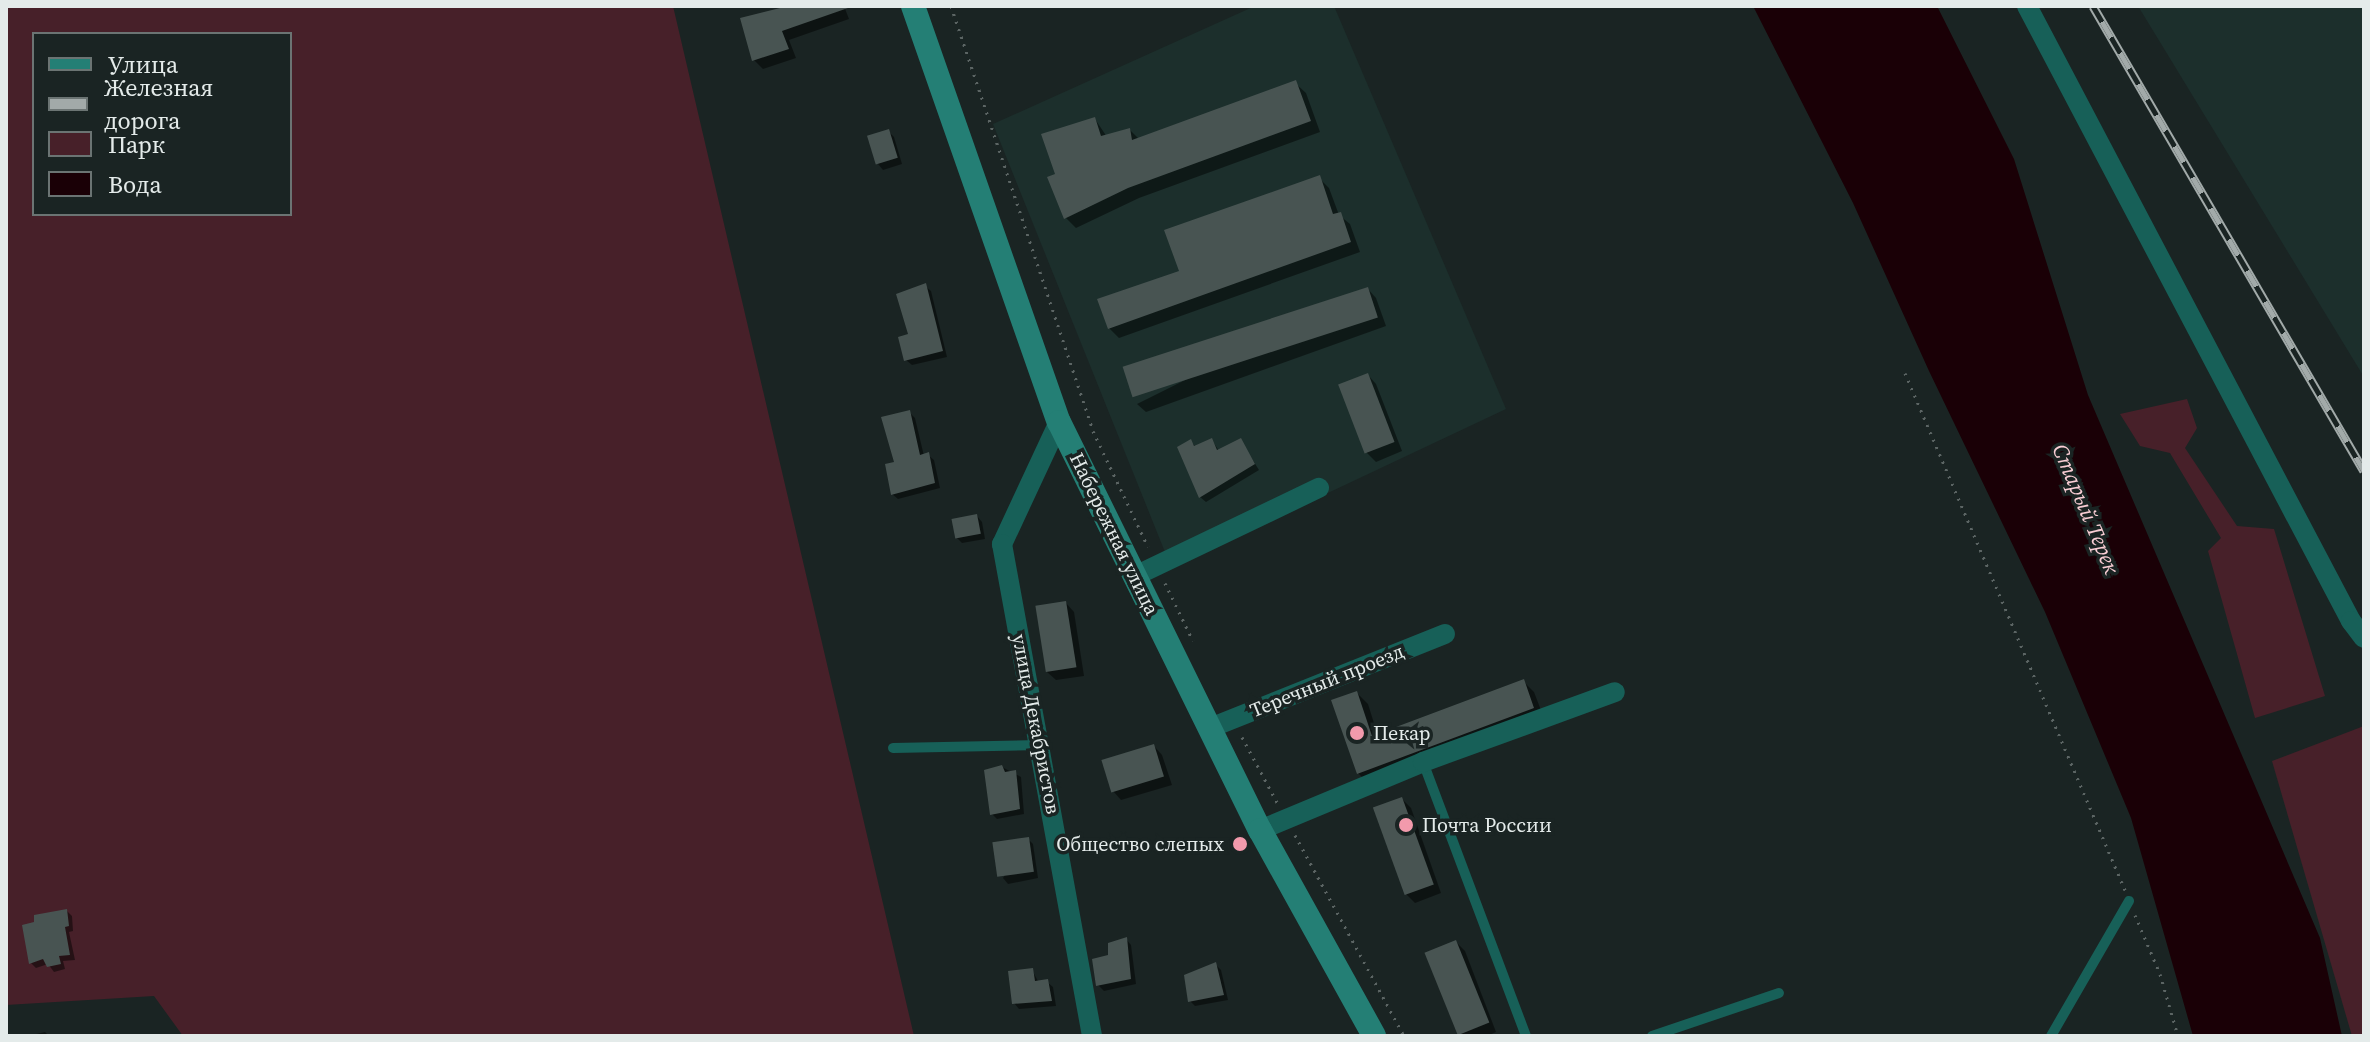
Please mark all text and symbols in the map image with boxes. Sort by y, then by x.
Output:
legend [32,32,292,216]
text: Улица [108,48,178,81]
text: Железная дорога [104,71,213,137]
text: Парк [108,128,165,161]
text: Вода [108,168,162,201]
water label: Старый Терек [2047,440,2125,578]
street label: Набережная улица [1064,449,1164,619]
street label: улица Декабристов [1007,632,1065,816]
street label: Теречный проезд [1247,639,1407,723]
place label: Пекар [1373,721,1431,745]
marker: Пекар [1348,724,1366,742]
place label: Почта России [1422,813,1552,837]
marker: Почта России [1397,816,1415,834]
place label: Общество слепых [1056,832,1224,856]
marker: Общество слепых [1231,835,1249,853]

